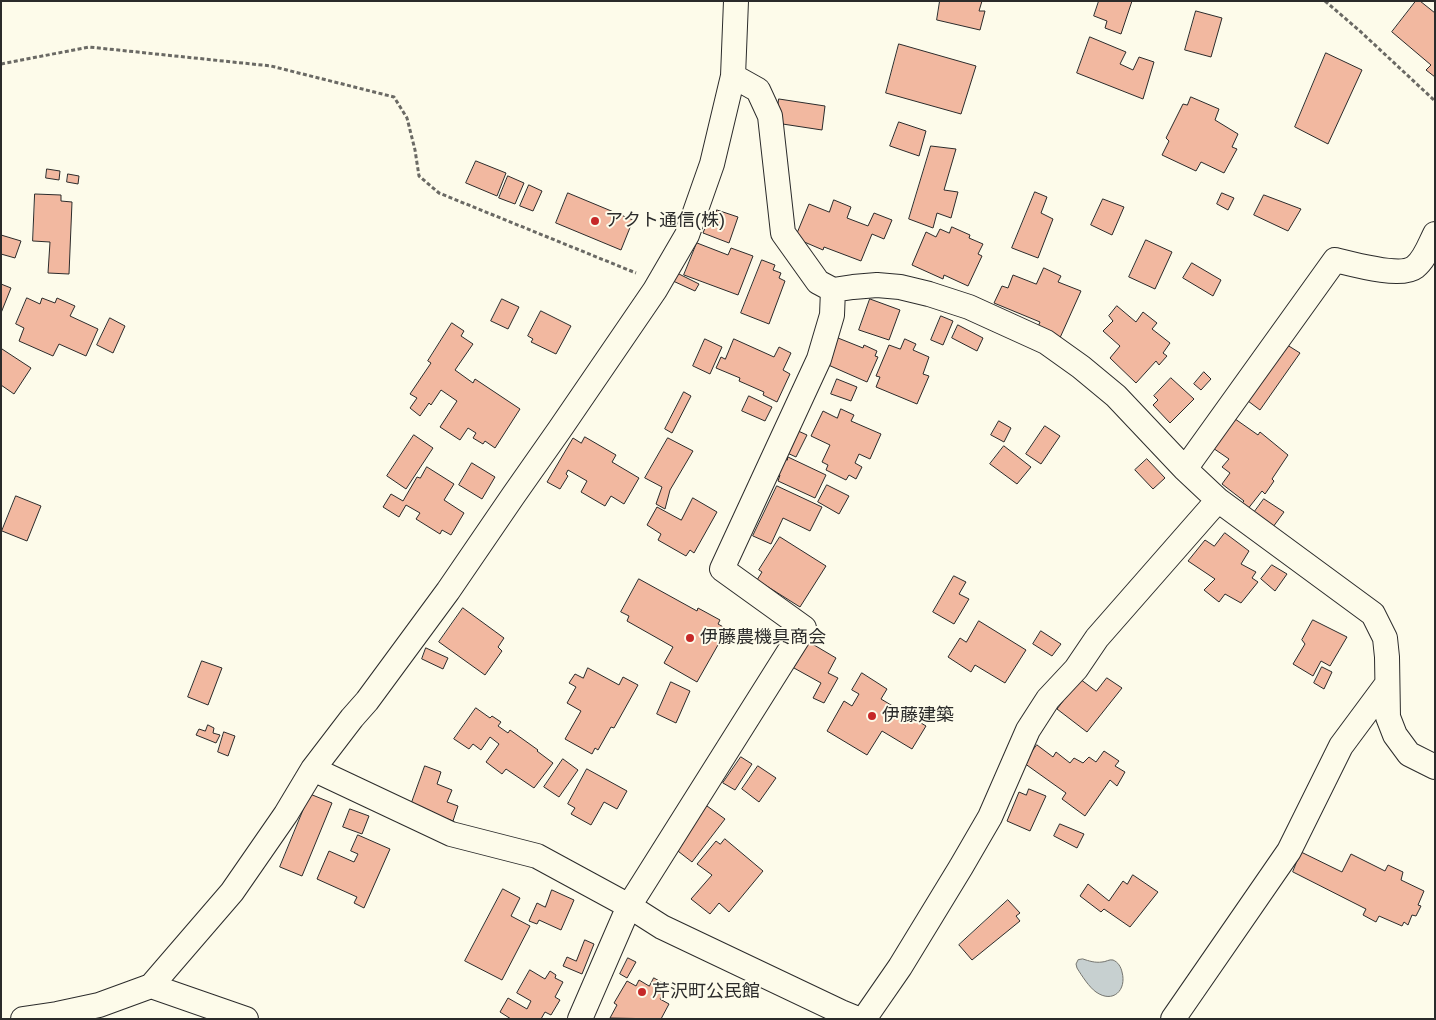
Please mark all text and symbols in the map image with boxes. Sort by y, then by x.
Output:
place label: アクト通信(株) [605,210,725,232]
marker: アクト通信(株) [589,215,601,227]
place label: 伊藤農機具商会 [700,627,826,649]
marker: 伊藤農機具商会 [684,632,696,644]
place label: 伊藤建築 [882,705,954,727]
marker: 伊藤建築 [866,710,878,722]
place label: 芹沢町公民館 [652,981,760,1003]
marker: 芹沢町公民館 [636,986,648,998]

